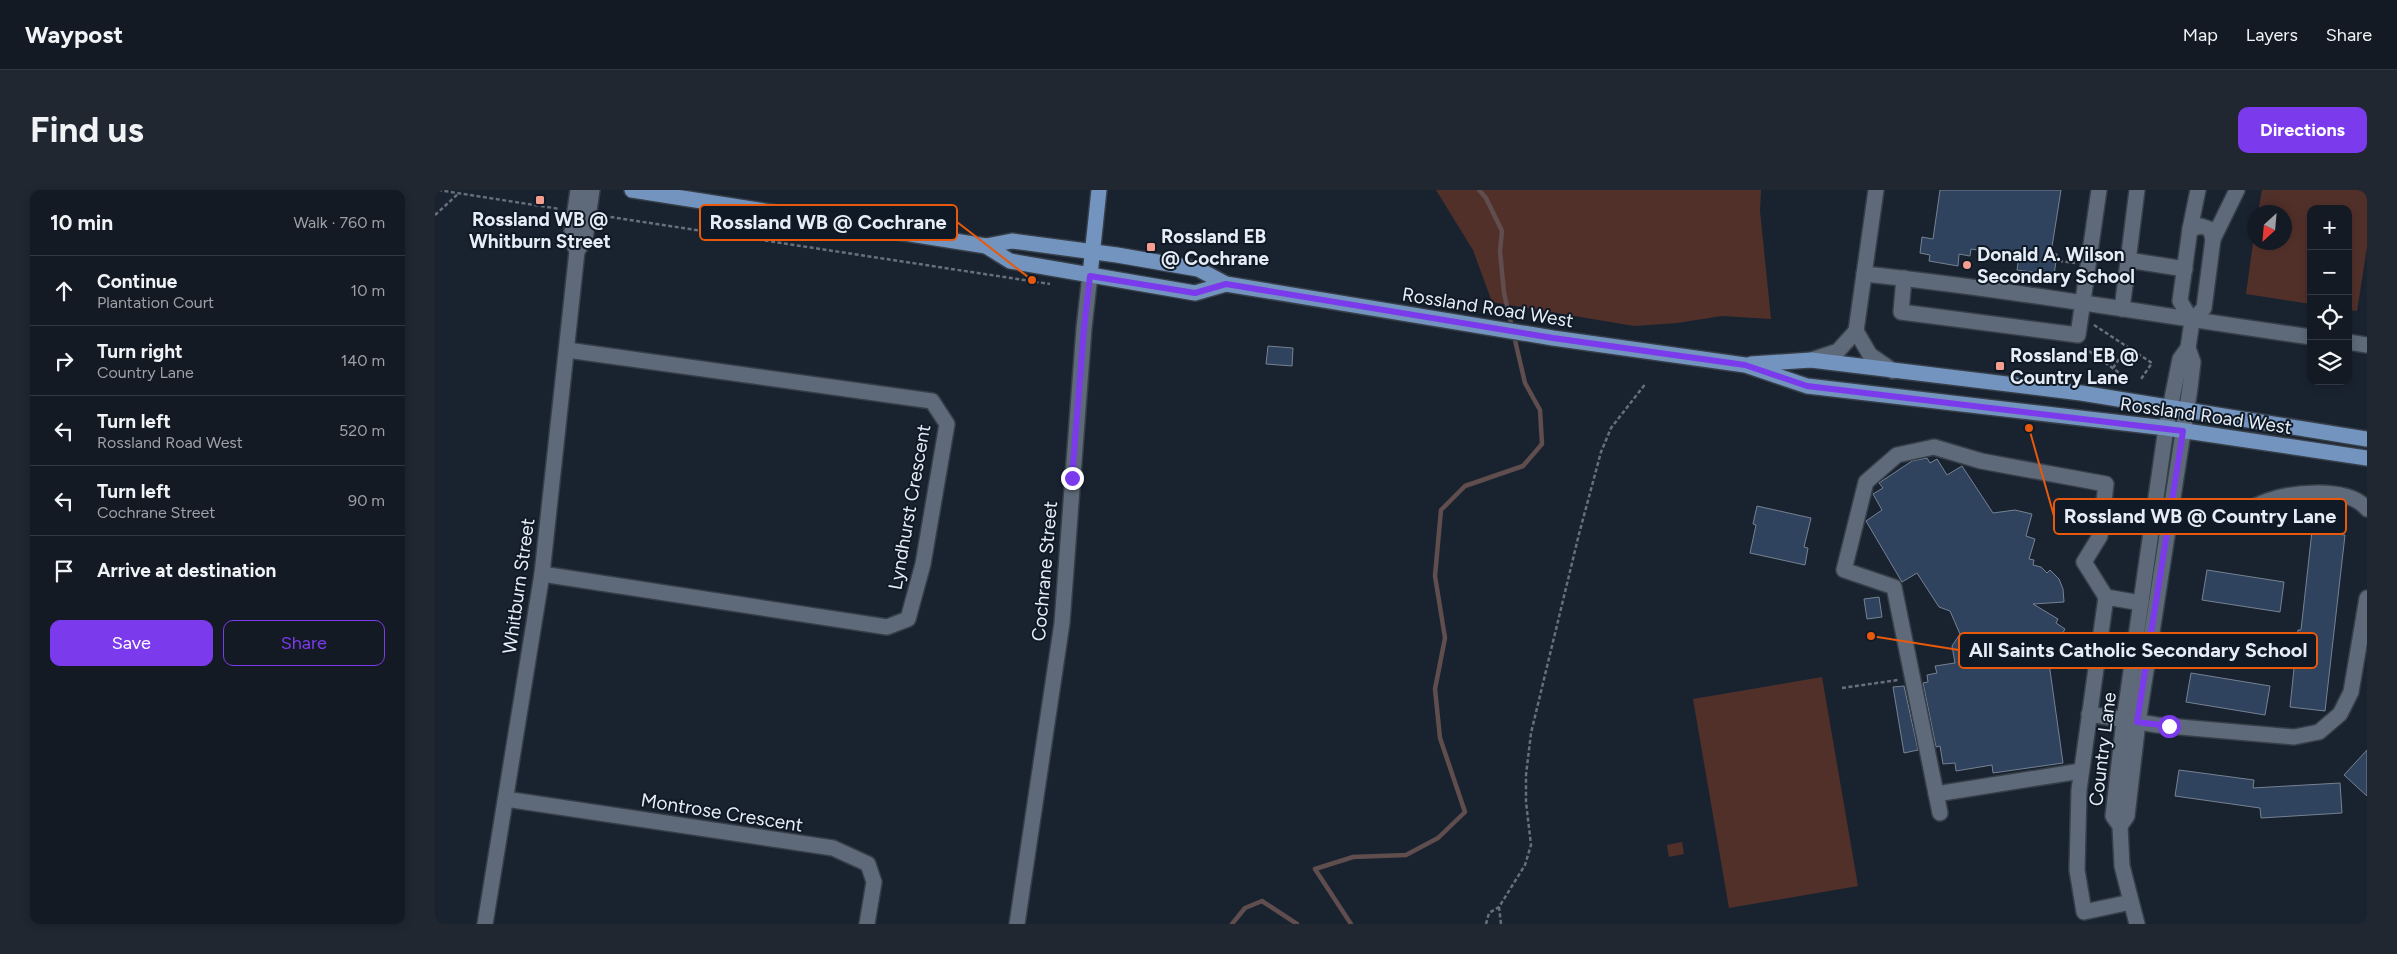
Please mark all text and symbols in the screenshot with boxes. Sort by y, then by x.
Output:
text: Waypost [25,20,123,49]
text: Map [2183,24,2218,46]
text: Layers [2246,24,2298,46]
text: Share [2326,24,2372,46]
button: Directions [2238,107,2367,153]
text: Find us [30,109,144,151]
marker: Rossland WB @ Whitburn Street [534,194,546,206]
callout: Rossland WB @ Cochrane [700,205,957,240]
north arrow [2247,205,2292,250]
map controls [2307,205,2352,385]
button: + [2307,205,2352,250]
place label: Rossland WB @ Whitburn Street [469,208,611,253]
text: 10 min [50,210,113,235]
text: Rossland WB @ Cochrane [709,210,947,234]
text: Walk · 760 m [293,213,385,232]
place label: Rossland EB @ Cochrane [1161,225,1270,270]
marker: Rossland EB @ Cochrane [1145,241,1157,253]
place label: Donald A. Wilson Secondary School [1977,243,2135,288]
button: − [2307,250,2352,295]
marker: Donald A. Wilson Secondary School [1961,259,1973,271]
text: Continue [97,270,177,293]
icon: ahead [50,277,78,305]
text: 10 m [351,281,385,300]
street label: Rossland Road West [1401,283,1575,332]
text: Plantation Court [97,293,214,312]
button: locate [2307,295,2352,340]
text: Turn right [97,340,183,363]
button: layers [2307,340,2352,385]
place label: Rossland EB @ Country Lane [2010,344,2139,389]
icon: right [50,347,78,375]
text: 140 m [341,351,385,370]
marker: Rossland EB @ Country Lane [1994,360,2006,372]
text: Country Lane [97,363,194,382]
street label: Rossland Road West [2119,392,2293,439]
text: Turn left [97,410,171,433]
icon: left [50,417,78,445]
text: 520 m [339,421,385,440]
street label: Lyndhurst Crescent [884,423,935,592]
text: Rossland Road West [97,433,243,452]
route end [1061,467,1084,490]
text: Turn left [97,480,171,503]
icon: left [50,487,78,515]
text: 90 m [348,491,385,510]
callout: Rossland WB @ Country Lane [2054,499,2346,534]
street label: Cochrane Street [1027,500,1062,642]
text: Cochrane Street [97,503,215,522]
text: Rossland WB @ Country Lane [2064,504,2336,528]
street label: Whitburn Street [498,517,539,656]
icon: arrive [50,557,78,585]
text: Arrive at destination [97,559,276,582]
button: Save [50,620,213,666]
button: Share [223,620,385,666]
callout: All Saints Catholic Secondary School [1959,633,2317,668]
text: All Saints Catholic Secondary School [1969,638,2307,662]
street label: Country Lane [2084,691,2121,807]
route start [2158,715,2181,738]
street label: Montrose Crescent [639,788,805,837]

